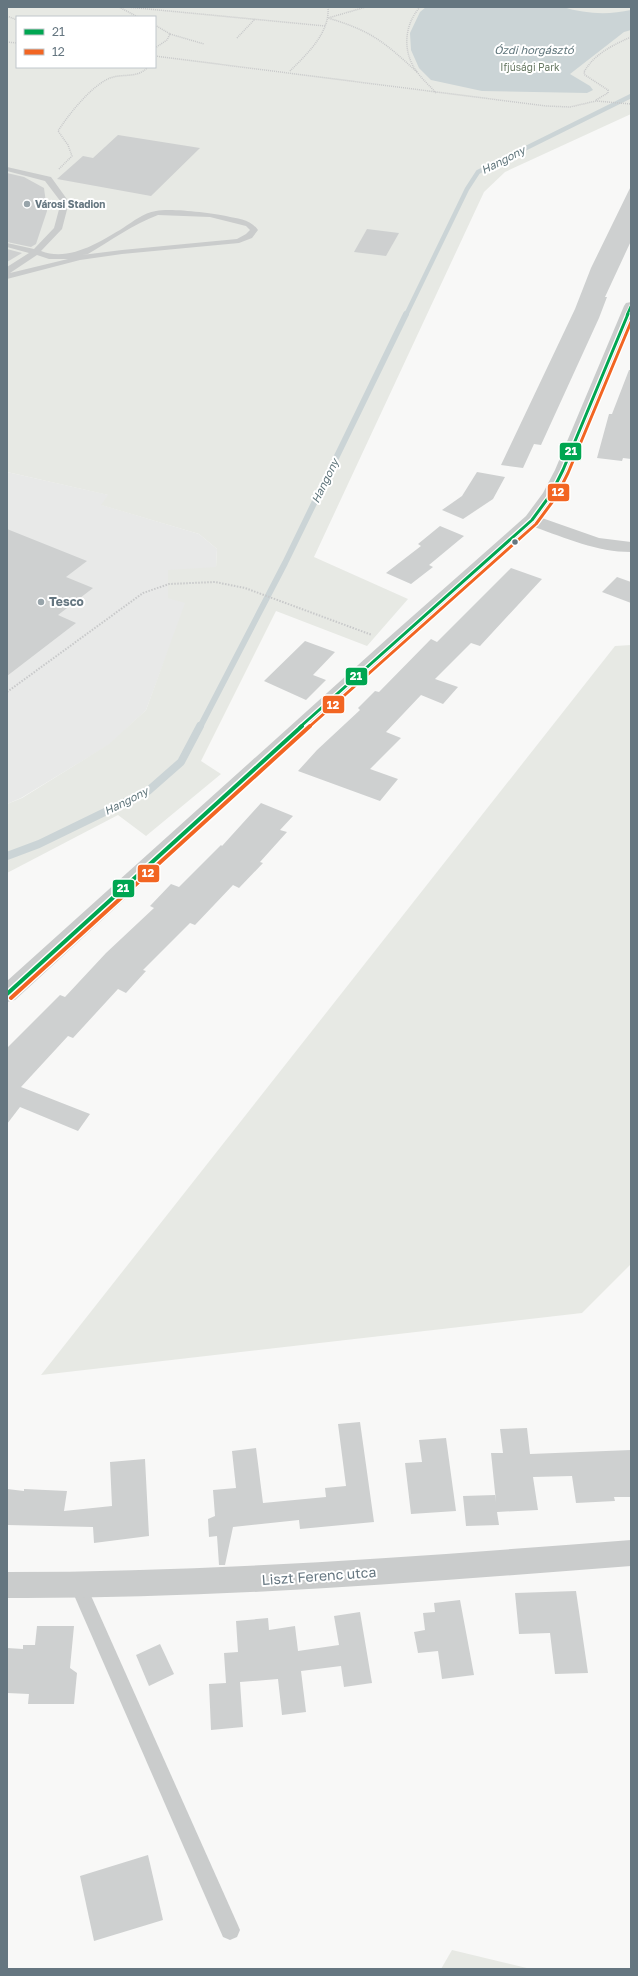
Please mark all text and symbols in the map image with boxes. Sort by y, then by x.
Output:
legend [16,16,156,68]
text: 21 [52,24,65,39]
water label: Ózdi horgásztó [494,43,575,57]
text: 12 [52,44,65,59]
park label: Ifjúsági Park [500,61,560,73]
water label: Hangony [479,142,529,177]
place label: Városi Stadion [35,198,105,210]
marker: Városi Stadion [22,199,32,209]
line badge: 21 [559,442,582,461]
text: 21 [565,444,578,457]
water label: Hangony [308,455,342,505]
line badge: 12 [547,483,570,502]
text: 12 [552,485,564,498]
unlabelled marker [510,537,520,547]
place label: Tesco [49,594,84,609]
marker: Tesco [36,597,46,607]
line badge: 21 [345,667,368,686]
text: 21 [350,669,363,682]
line badge: 12 [322,695,345,714]
text: 12 [327,698,339,711]
water label: Hangony [102,783,152,818]
line badge: 12 [137,864,160,883]
text: 12 [142,866,154,879]
line badge: 21 [112,879,135,898]
text: 21 [117,881,130,894]
street label: Liszt Ferenc utca [261,1563,377,1588]

